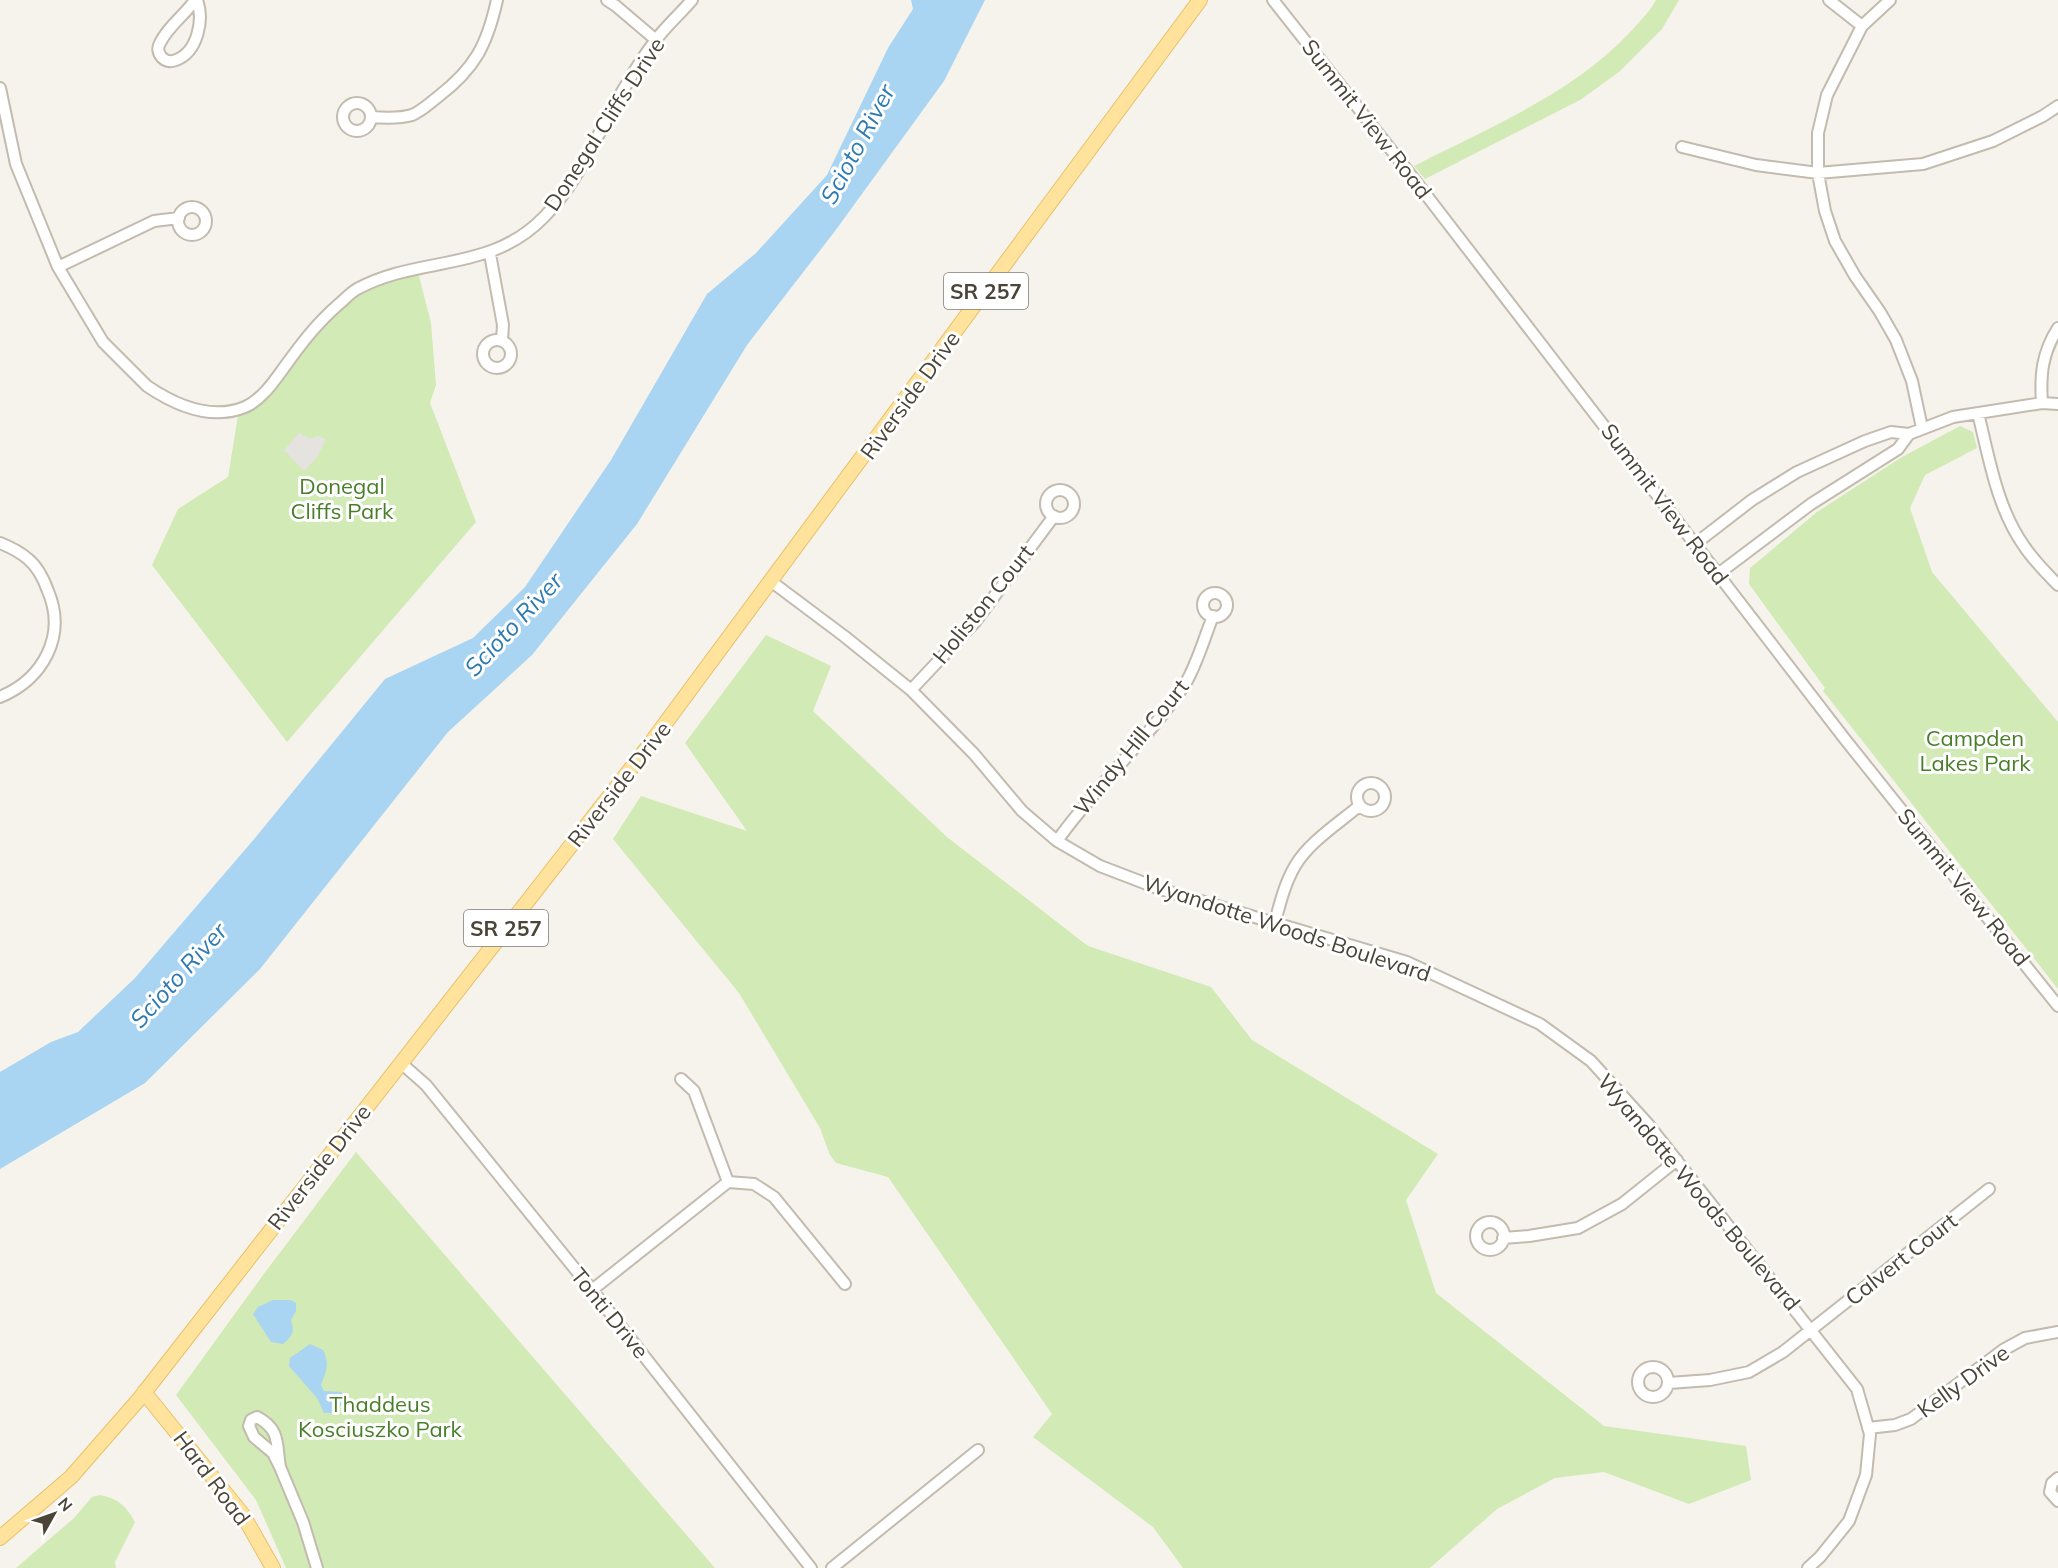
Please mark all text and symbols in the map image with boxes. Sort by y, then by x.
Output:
street label: Donegal Cliffs Drive [538,32,670,216]
street label: Summit View Road [1296,34,1438,204]
water label: Scioto River [813,78,902,209]
road number: SR 257 [944,273,1028,309]
street label: Riverside Drive [854,325,966,465]
street label: Summit View Road [1595,418,1735,590]
park label: Donegal Cliffs Park [291,472,394,525]
street label: Holiston Court [926,539,1040,669]
water label: Scioto River [457,565,570,682]
street label: Windy Hill Court [1067,673,1195,821]
street label: Riverside Drive [561,715,677,853]
park label: Campden Lakes Park [1919,724,2031,777]
street label: Summit View Road [1892,802,2036,972]
street label: Wyandotte Woods Boulevard [1140,868,1434,988]
road number: SR 257 [464,910,548,946]
water label: Scioto River [123,915,234,1034]
street label: Wyandotte Woods Boulevard [1592,1068,1806,1316]
street label: Riverside Drive [261,1098,377,1236]
street label: Calvert Court [1839,1206,1963,1311]
street label: Tonti Drive [565,1262,655,1364]
street label: Kelly Drive [1912,1338,2014,1424]
park label: Thaddeus Kosciuszko Park [298,1390,463,1443]
street label: Hard Road [167,1425,257,1531]
north arrow [24,1484,84,1544]
text: N [54,1493,77,1515]

